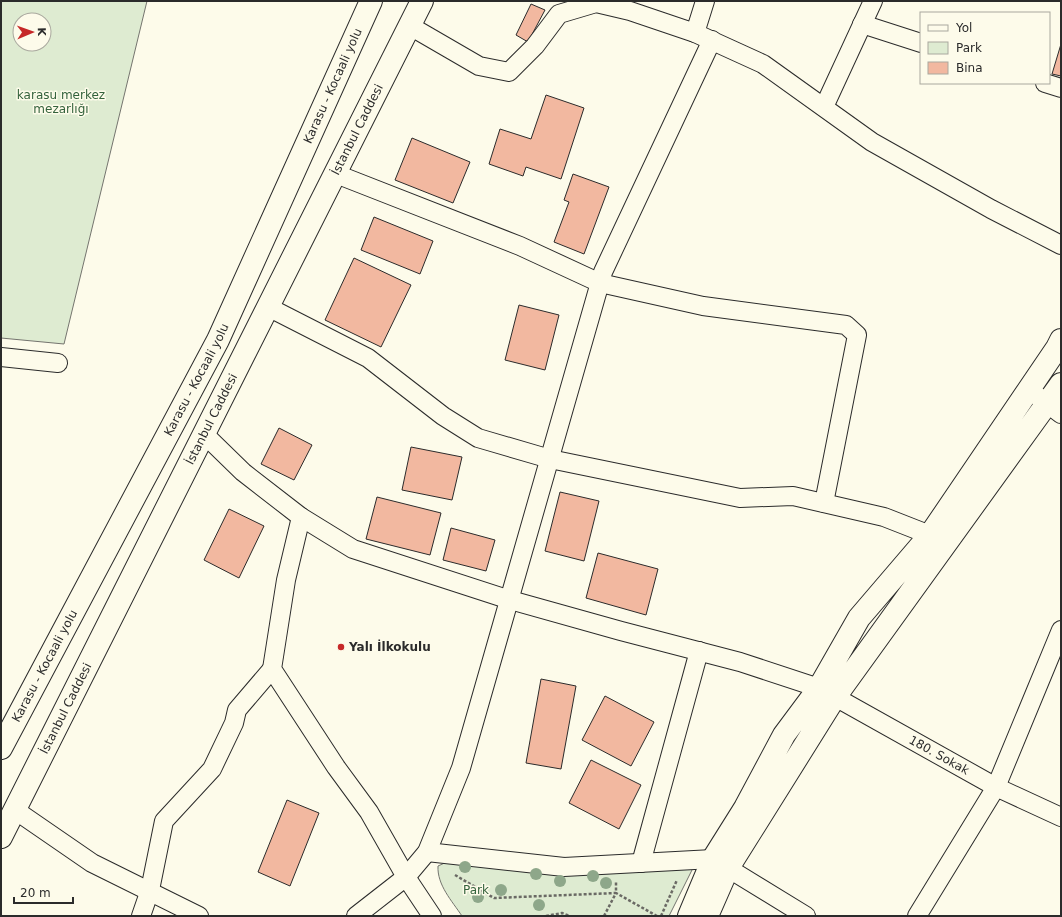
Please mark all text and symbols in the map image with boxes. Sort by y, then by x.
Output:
north arrow [12,12,52,52]
legend [920,12,1050,84]
text: Yol [955,21,972,35]
street label: Karasu - Kocaali yolu [301,26,365,146]
text: K [35,27,48,37]
text: Park [956,41,982,55]
text: Bina [956,61,983,75]
street label: İstanbul Caddesi [328,82,386,177]
park label: karasu merkez mezarlığı [17,88,105,116]
street label: Karasu - Kocaali yolu [161,321,232,438]
street label: İstanbul Caddesi [182,371,240,467]
street label: Karasu - Kocaali yolu [9,607,80,724]
place label: Yalı İlkokulu [348,639,431,654]
marker: Yalı İlkokulu [336,642,346,652]
street label: İstanbul Caddesi [36,661,94,756]
street label: 180. Sokak [907,733,972,778]
scale bar [14,879,73,905]
park label: Park [463,883,489,897]
text: 20 m [20,886,51,900]

